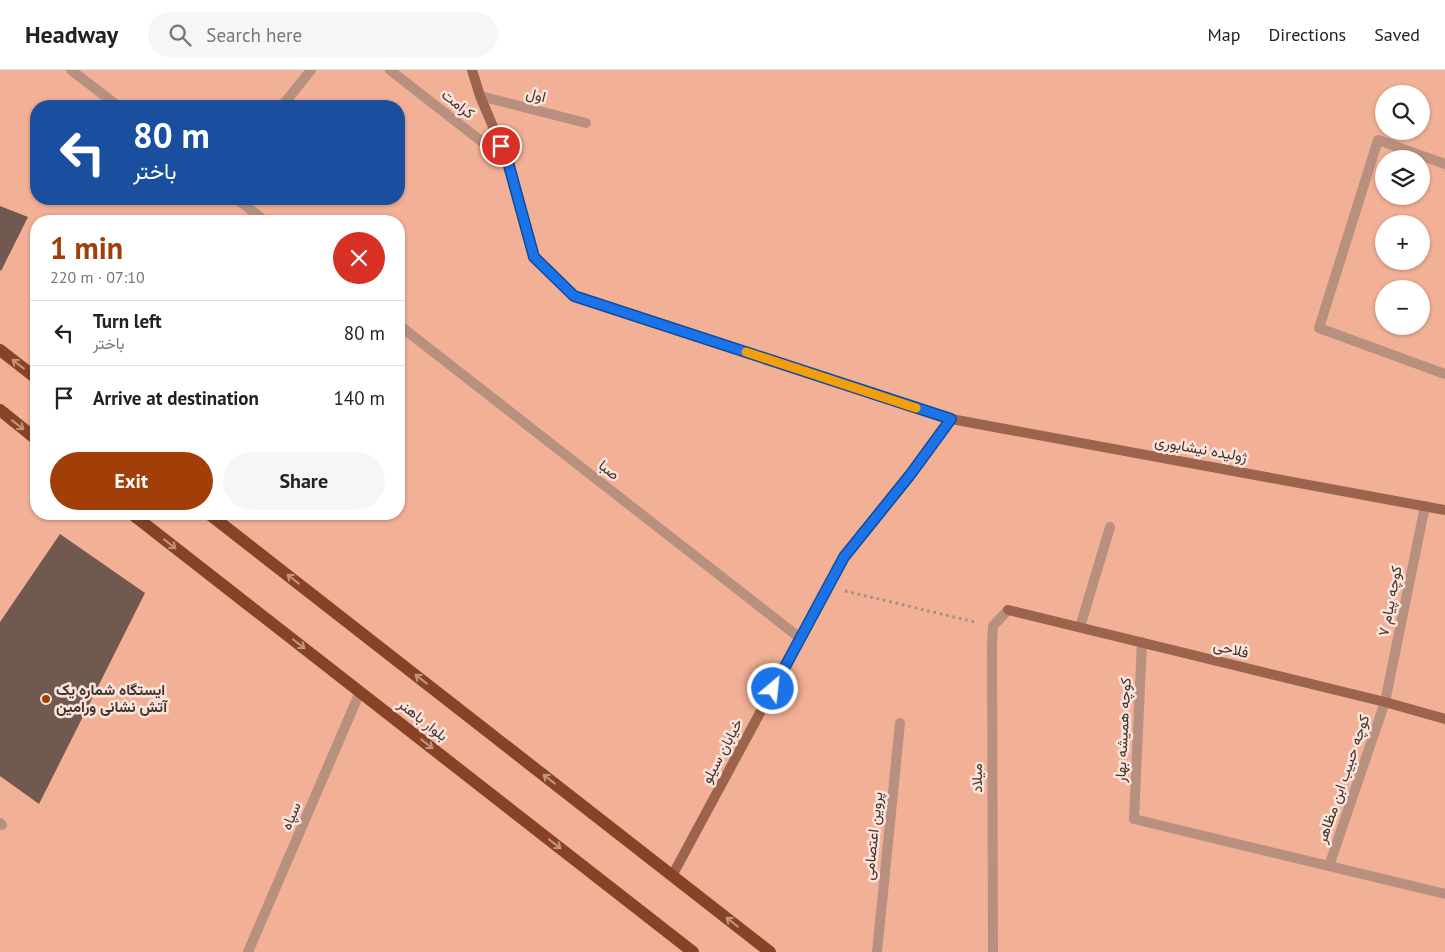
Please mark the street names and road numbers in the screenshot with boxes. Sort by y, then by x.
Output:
street label: اول [524,83,548,106]
street label: کرامت [438,85,479,123]
street label: ژولیده نیشابوری [1153,431,1250,467]
street label: صبا [595,455,624,484]
street label: کوچه پیام ۷ [1373,564,1407,638]
street label: فلاحی [1211,635,1251,663]
street label: کوچه همیشه بهار [1110,677,1136,784]
street label: بلوار باهنر [394,694,452,745]
street label: کوچه حبیب ابن مظاهر [1311,712,1375,847]
street label: خیابان سیلو [697,715,747,786]
street label: میلاد [967,763,986,793]
street label: پروین اعتصامی [858,791,888,881]
street label: سپاه [276,799,306,833]

